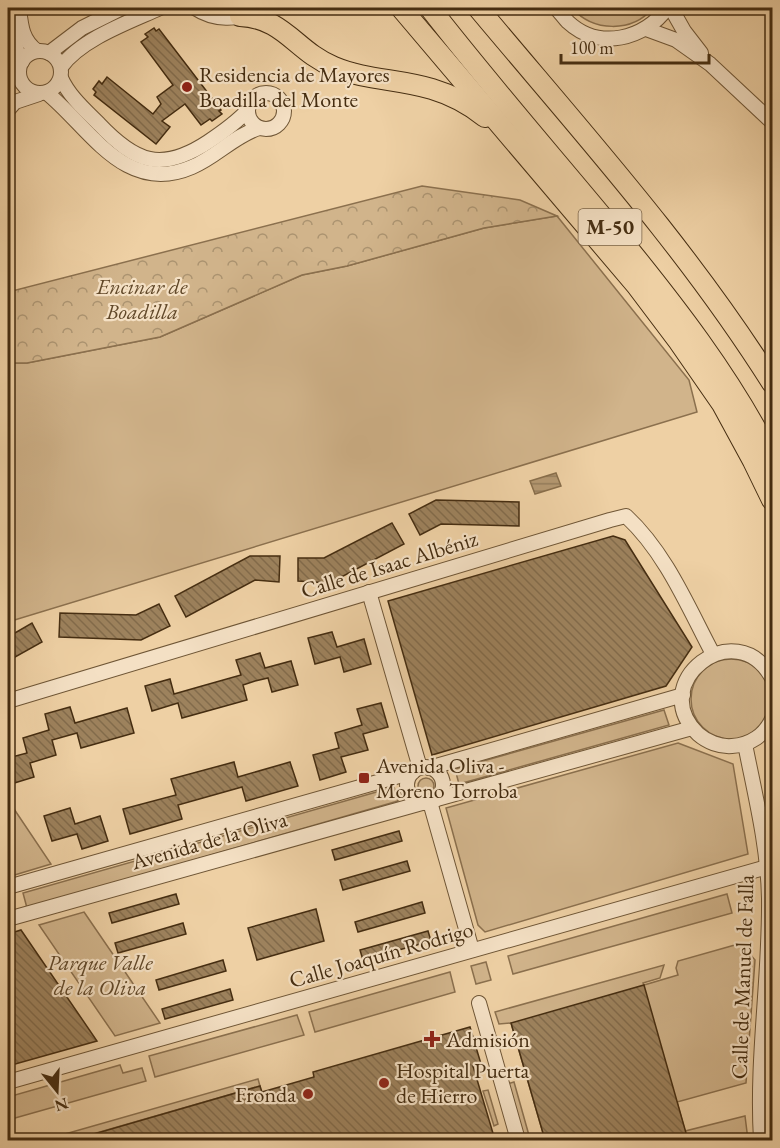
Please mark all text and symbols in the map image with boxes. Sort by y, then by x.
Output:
scale bar [561,27,710,65]
text: 100 m [570,36,614,59]
place label: Residencia de Mayores Boadilla del Monte [199,60,390,114]
marker: Residencia de Mayores Boadilla del Monte [180,80,194,94]
road number: M-50 [578,209,642,245]
park label: Encinar de Boadilla [96,272,188,326]
street label: Calle de Isaac Albéniz [297,524,482,605]
place label: Avenida Oliva - Moreno Torroba [375,751,518,805]
marker: Avenida Oliva - Moreno Torroba [357,771,371,785]
street label: Avenida de la Oliva [127,804,291,877]
street label: Calle de Manuel de Falla [724,874,761,1080]
street label: Calle Joaquín Rodrigo [286,914,477,995]
park label: Parque Valle de la Oliva [47,948,153,1002]
place label: Admisión [445,1025,530,1054]
marker: Admisión [423,1030,441,1048]
place label: Hospital Puerta de Hierro [396,1056,530,1110]
north arrow [27,1061,87,1121]
marker: Hospital Puerta de Hierro [377,1076,391,1090]
place label: Fronda [235,1080,296,1109]
marker: Fronda [301,1087,315,1101]
text: N [52,1093,71,1117]

